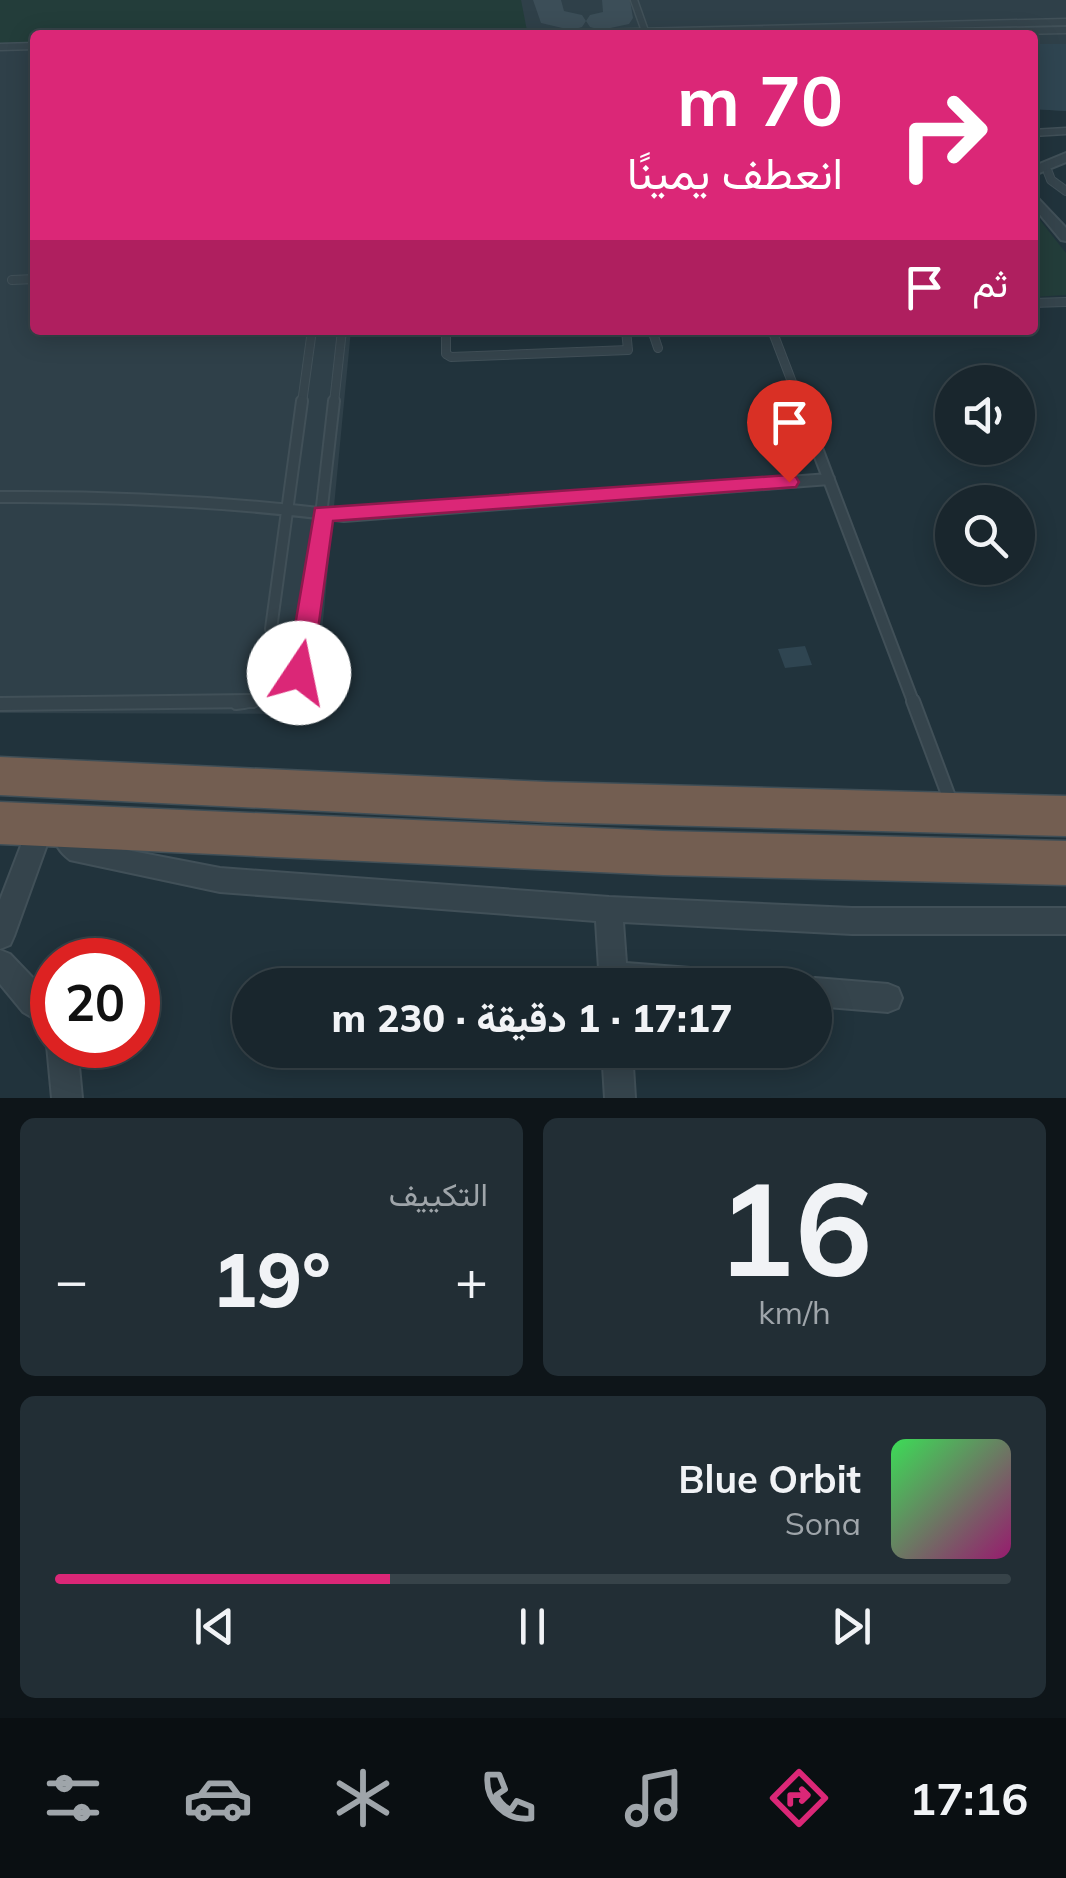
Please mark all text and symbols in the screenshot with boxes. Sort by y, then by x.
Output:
text: 70 m [677,56,843,144]
icon: right [878,70,1008,200]
text: انعطف يمينًا [627,144,843,200]
text: ثم [972,259,1008,307]
icon: arrive [897,260,952,315]
map controls [935,365,1035,585]
button: sound [935,365,1035,465]
pin [747,380,832,483]
icon: arrive [762,395,817,450]
button: search [935,485,1035,585]
position arrow [247,621,351,725]
speed limit sign: 20 [30,938,160,1068]
text: 17:17 · 1 دقيقة · 230 m [331,994,733,1042]
text: 16 [717,1145,873,1309]
text: التكييف [389,1174,488,1214]
text: 19° [212,1232,331,1326]
text: − [55,1245,88,1314]
text: + [455,1245,488,1314]
text: km/h [758,1292,831,1332]
text: Blue Orbit [678,1455,861,1503]
text: Sona [785,1503,861,1543]
icon: previous [187,1599,242,1654]
icon: pause [505,1599,560,1654]
icon: next [824,1599,879,1654]
icon: filters [38,1763,108,1833]
icon: car [183,1763,253,1833]
icon: climate [328,1763,398,1833]
icon: phone [473,1763,543,1833]
icon: music [619,1763,689,1833]
icon: directions [764,1763,834,1833]
text: 17:16 [909,1770,1028,1826]

